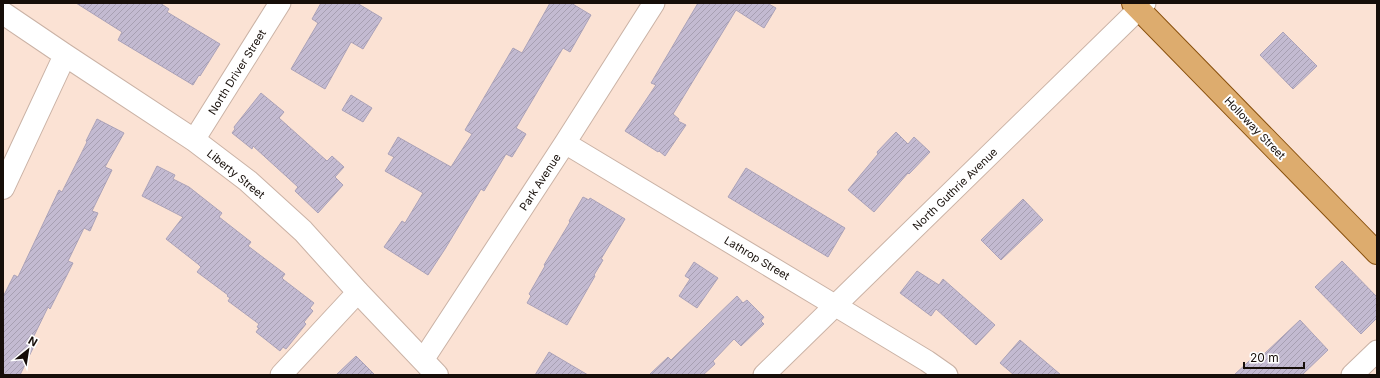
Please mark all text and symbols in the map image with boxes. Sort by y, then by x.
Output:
street label: North Driver Street [205,26,269,117]
street label: Holloway Street [1222,94,1289,163]
street label: North Guthrie Avenue [910,145,1000,233]
street label: Liberty Street [204,146,268,202]
street label: Park Avenue [516,151,564,213]
street label: Lathrop Street [722,233,793,283]
north arrow [8,330,48,370]
text: N [26,333,40,349]
scale bar [1244,344,1304,370]
text: 20 m [1250,350,1279,365]

